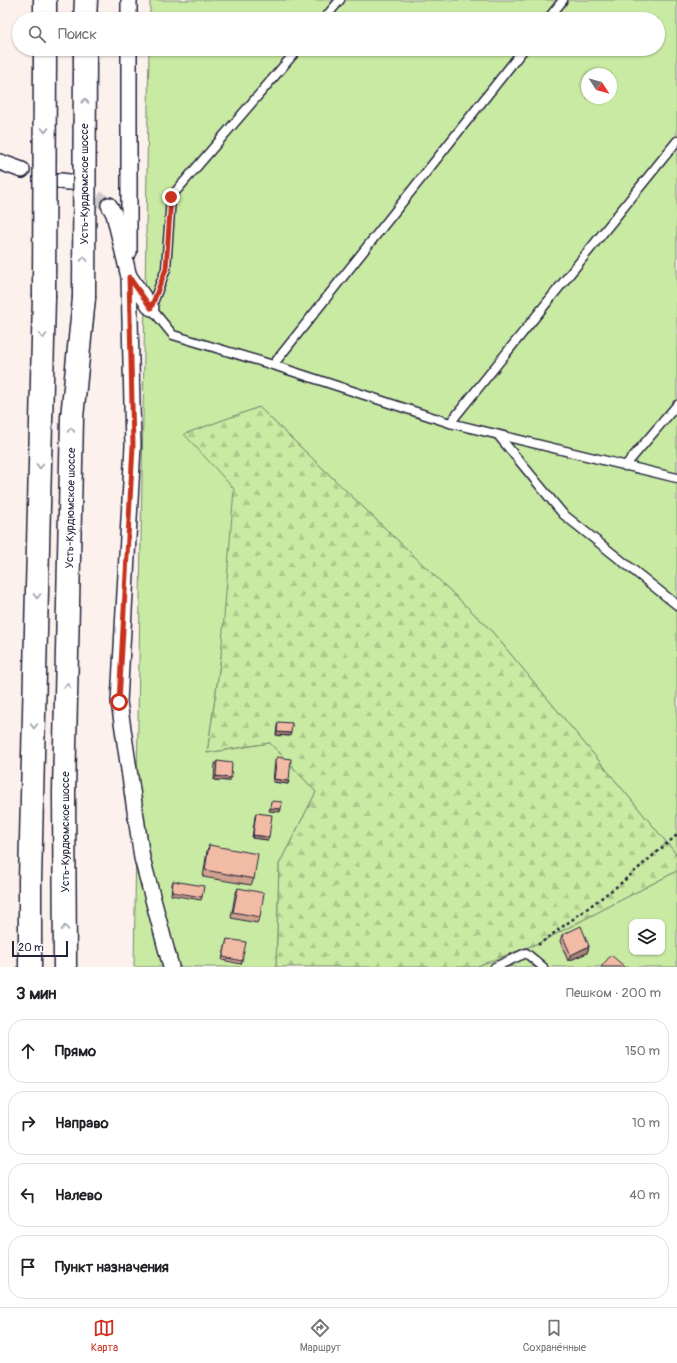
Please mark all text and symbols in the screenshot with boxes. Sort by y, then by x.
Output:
search box [12,12,665,56]
icon: search [26,23,48,45]
text: Поиск [58,25,97,44]
north arrow [581,68,617,104]
one-way arrow [81,98,89,104]
street label: Усть-Курдюмское шоссе [78,123,91,245]
one-way arrow [41,127,49,133]
route end [162,188,180,206]
one-way arrow [80,256,88,262]
one-way arrow [39,333,47,339]
one-way arrow [67,427,76,433]
street label: Усть-Курдюмское шоссе [63,447,78,569]
one-way arrow [36,463,44,469]
one-way arrow [33,593,41,599]
one-way arrow [62,683,71,689]
route start [110,693,128,711]
one-way arrow [30,723,38,729]
street label: Усть-Курдюмское шоссе [59,771,72,893]
map controls [629,919,665,955]
button: layers [629,919,665,955]
one-way arrow [61,925,69,931]
scale bar [12,939,68,958]
text: 20 m [18,941,44,954]
text: 3 мин [16,983,56,1004]
text: Пешком · 200 m [566,985,661,1001]
icon: ahead [17,1040,39,1062]
text: Прямо [55,1042,96,1061]
text: 150 m [625,1043,660,1059]
icon: right [17,1112,39,1134]
text: Направо [55,1114,109,1133]
text: 10 m [632,1115,660,1131]
icon: left [17,1184,39,1206]
text: Налево [55,1186,102,1205]
text: 40 m [629,1187,660,1203]
icon: arrive [17,1256,39,1278]
text: Пункт назначения [55,1258,169,1277]
tab: Карта [91,1317,118,1354]
tab: Маршрут [300,1317,341,1354]
tab: Сохранённые [523,1317,586,1354]

